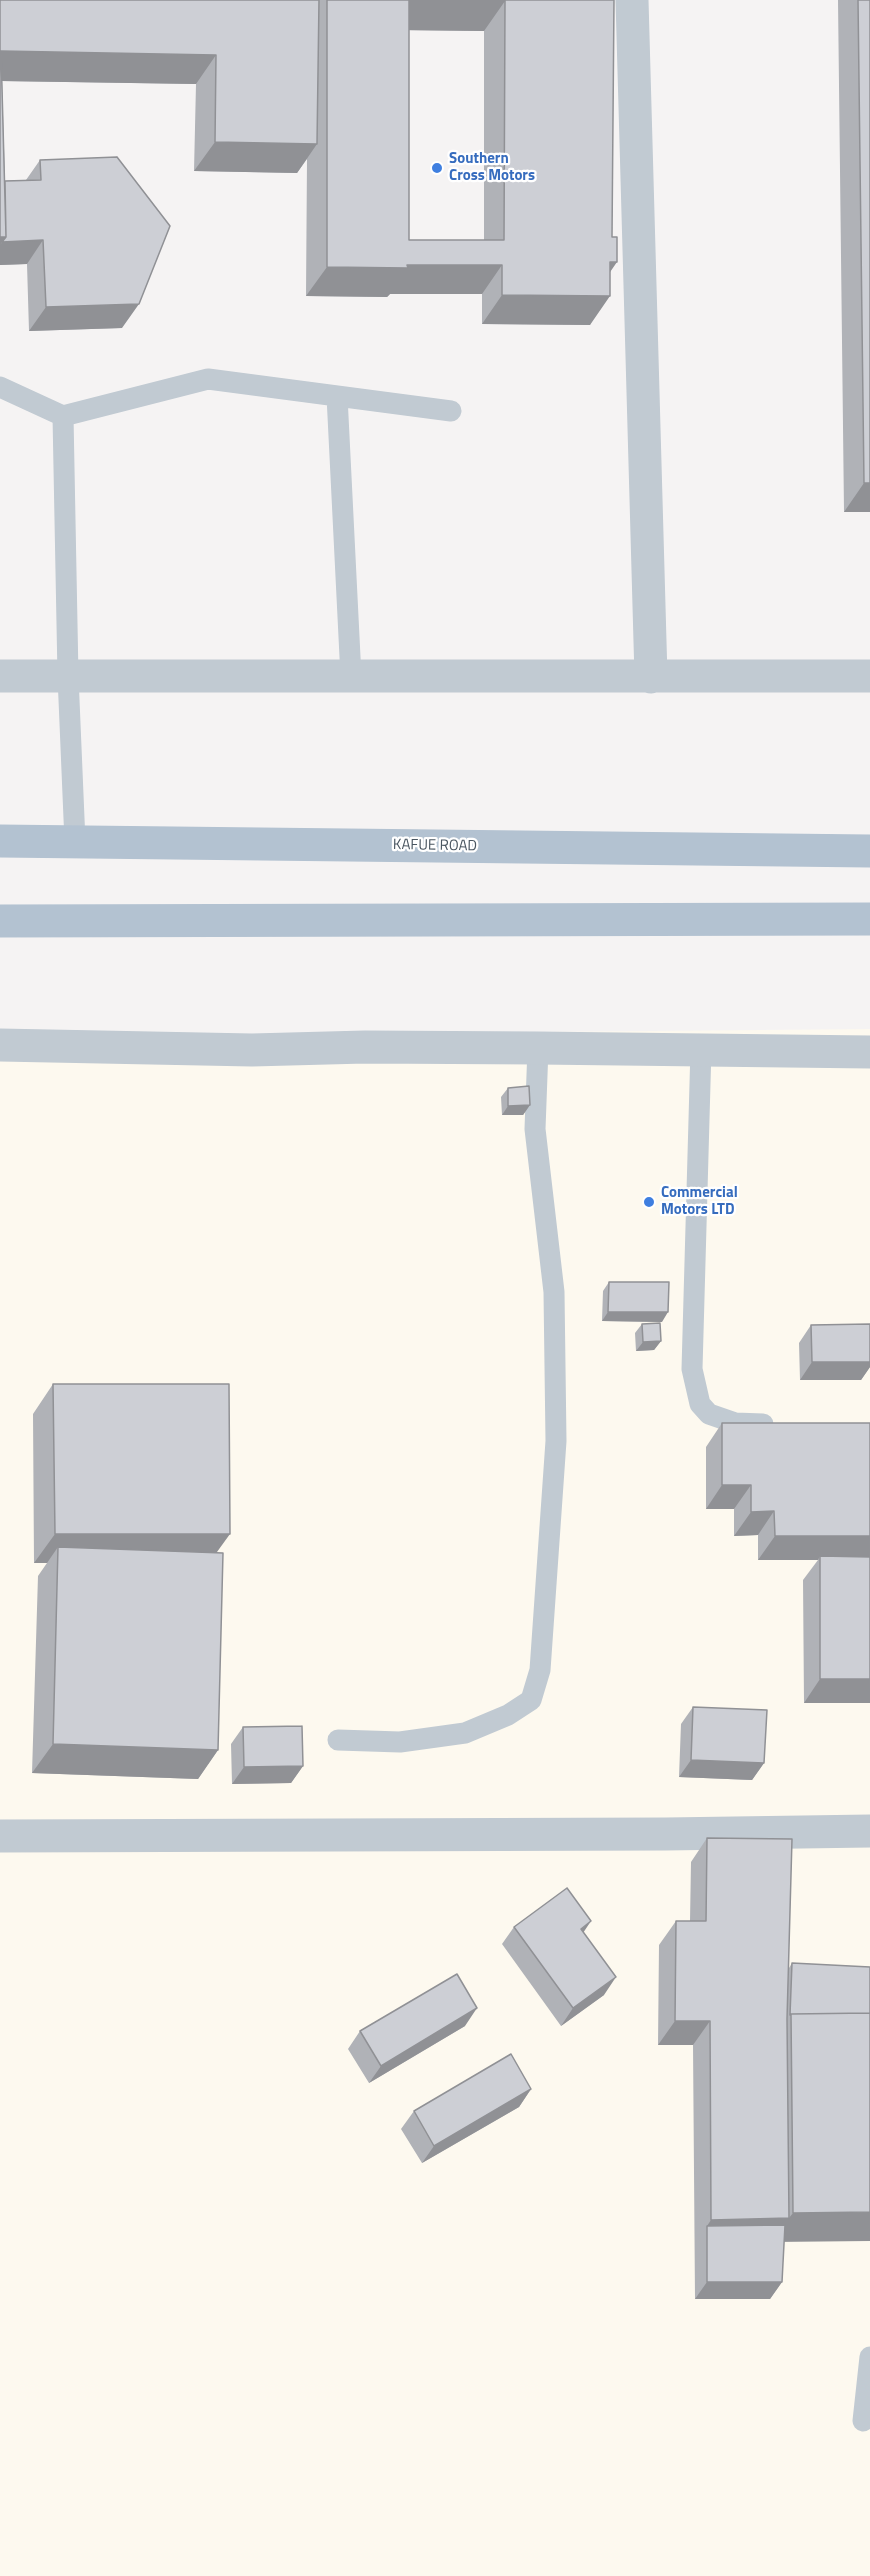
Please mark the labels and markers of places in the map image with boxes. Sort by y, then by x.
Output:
place label: Southern Cross Motors [449,150,535,185]
marker: Southern Cross Motors [430,161,444,175]
place label: Commercial Motors LTD [661,1184,738,1219]
marker: Commercial Motors LTD [642,1195,656,1209]

